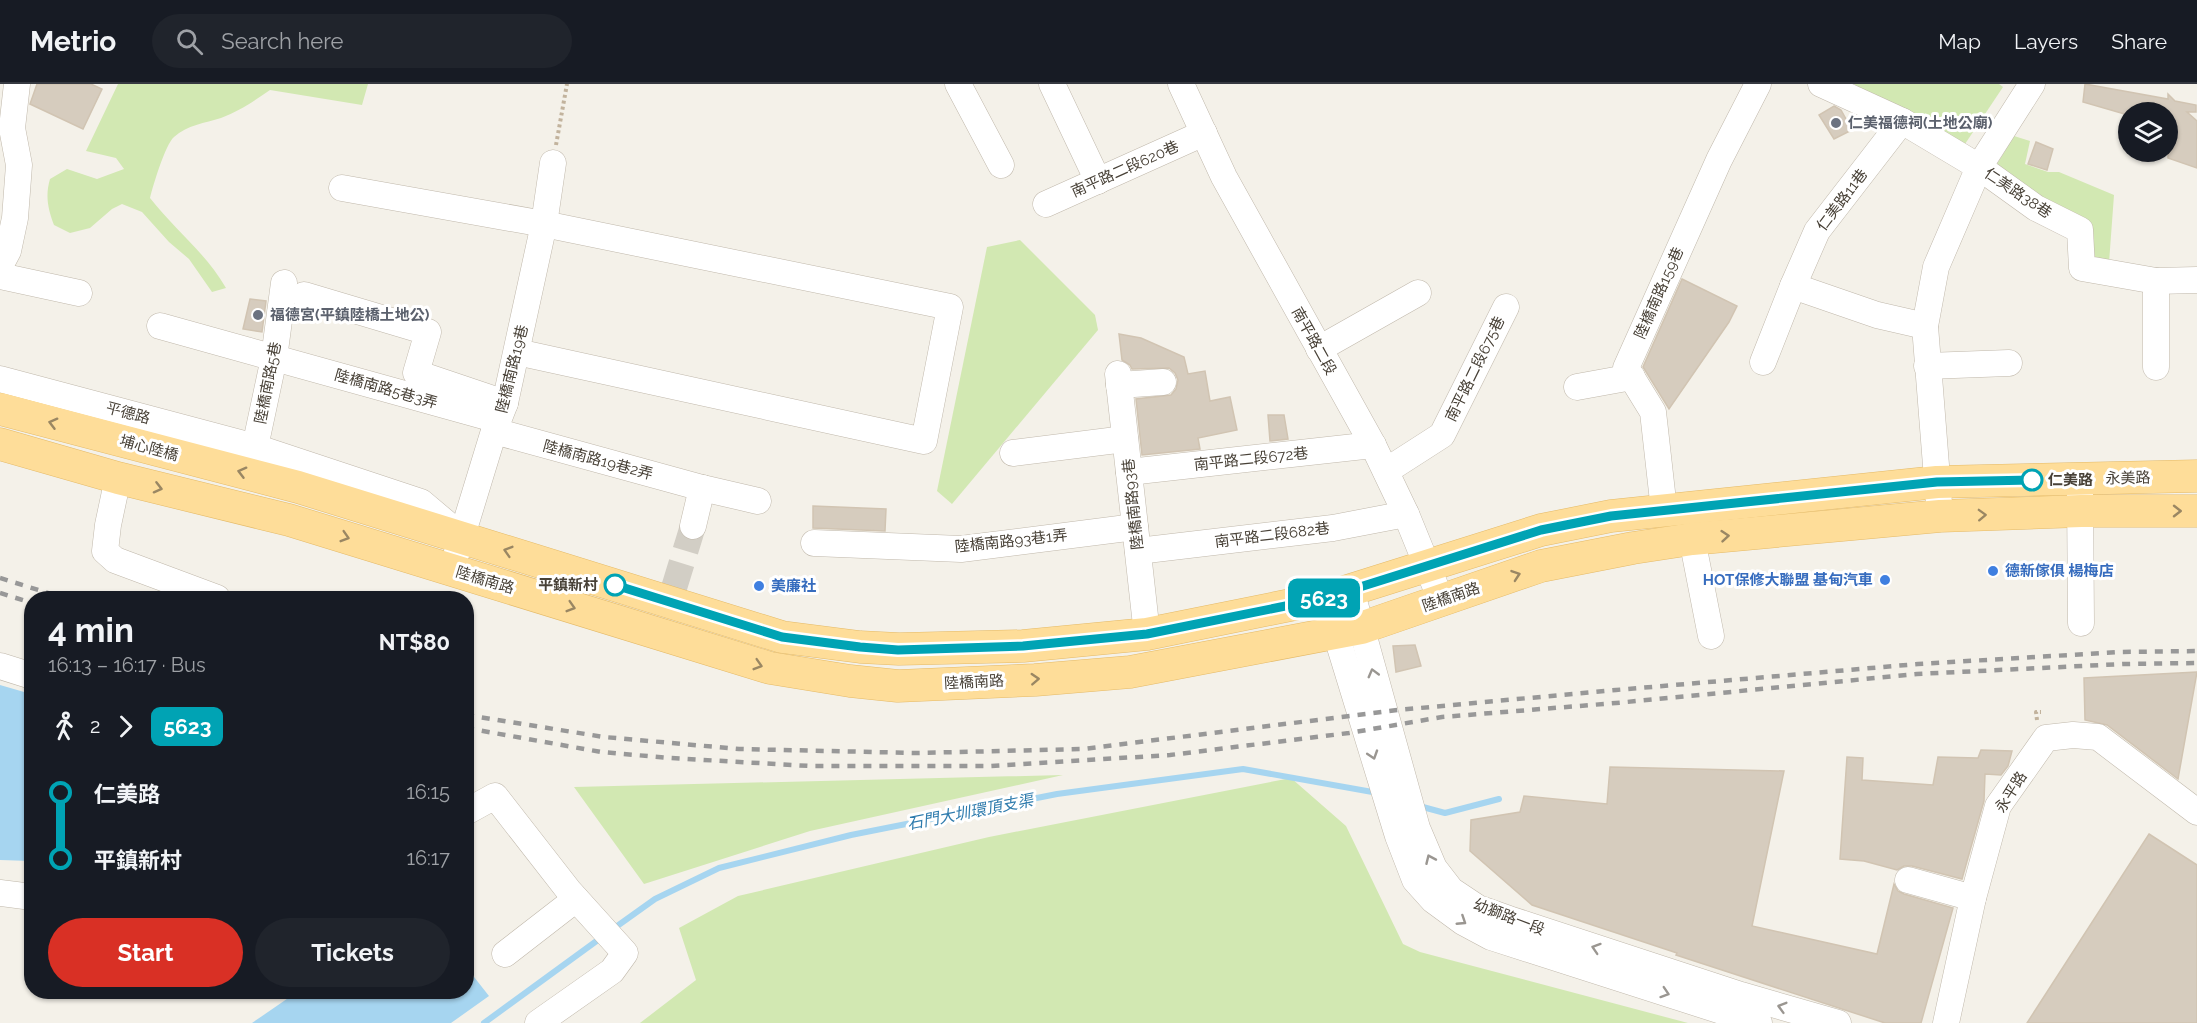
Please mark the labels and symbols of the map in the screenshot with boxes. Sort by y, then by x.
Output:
place label: 仁美福德祠(土地公廟) [1848,114,1993,132]
marker: 仁美福德祠(土地公廟) [1829,116,1843,130]
street label: 南平路二段620巷 [1068,137,1182,201]
street label: 仁美路38巷 [1981,164,2055,222]
street label: 仁美路11巷 [1813,165,1871,235]
street label: 陸橋南路159巷 [1631,244,1687,342]
street label: 南平路二段 [1288,304,1340,378]
place label: 福德宮(平鎮陸橋土地公) [270,306,430,324]
marker: 福德宮(平鎮陸橋土地公) [251,308,265,322]
street label: 南平路二段675巷 [1442,313,1508,425]
street label: 陸橋南路19巷 [492,323,532,415]
street label: 陸橋南路5巷 [251,340,285,426]
street label: 陸橋南路5巷3弄 [332,366,440,412]
street label: 平德路 [104,398,152,428]
one-way arrow [48,418,59,430]
street label: 埔心陸橋 [118,432,180,464]
street label: 陸橋南路19巷2弄 [541,437,655,483]
street label: 南平路二段672巷 [1193,444,1309,474]
street label: 陸橋南路93巷 [1119,457,1147,551]
one-way arrow [237,467,247,480]
marker: 仁美路 [2021,469,2043,491]
street label: 永美路 [2105,469,2151,487]
place label: 仁美路 [2048,471,2093,489]
one-way arrow [152,480,162,493]
one-way arrow [2172,505,2181,517]
one-way arrow [1977,508,1986,521]
street label: 南平路二段682巷 [1213,519,1331,551]
street label: 陸橋南路93巷1弄 [954,526,1068,556]
one-way arrow [339,530,350,542]
one-way arrow [1720,530,1729,543]
one-way arrow [503,546,514,558]
place label: 德新傢俱 楊梅店 [2005,562,2114,580]
street label: 陸橋南路 [454,563,516,597]
marker: 德新傢俱 楊梅店 [1986,564,2000,578]
one-way arrow [1510,569,1521,582]
place label: HOT保修大聯盟 基甸汽車 [1703,571,1873,589]
marker: HOT保修大聯盟 基甸汽車 [1878,573,1892,587]
marker: 平鎮新村 [604,574,626,596]
place label: 平鎮新村 [538,576,598,594]
place label: 美廉社 [771,577,816,595]
line badge: 5623 [1282,578,1366,618]
marker: 美廉社 [752,579,766,593]
street label: 陸橋南路 [1420,579,1482,615]
one-way arrow [565,600,576,612]
one-way arrow [752,657,763,670]
one-way arrow [1368,668,1381,678]
street label: 陸橋南路 [944,671,1004,693]
one-way arrow [1030,673,1039,686]
one-way arrow [1366,749,1378,759]
street label: 永平路 [1991,768,2031,816]
water label: 石門大圳環頂支渠 [905,790,1037,834]
one-way arrow [1425,854,1437,865]
street label: 幼獅路一段 [1471,895,1547,939]
one-way arrow [1455,914,1466,925]
one-way arrow [1591,942,1602,955]
one-way arrow [1659,986,1670,998]
one-way arrow [1777,1002,1788,1014]

